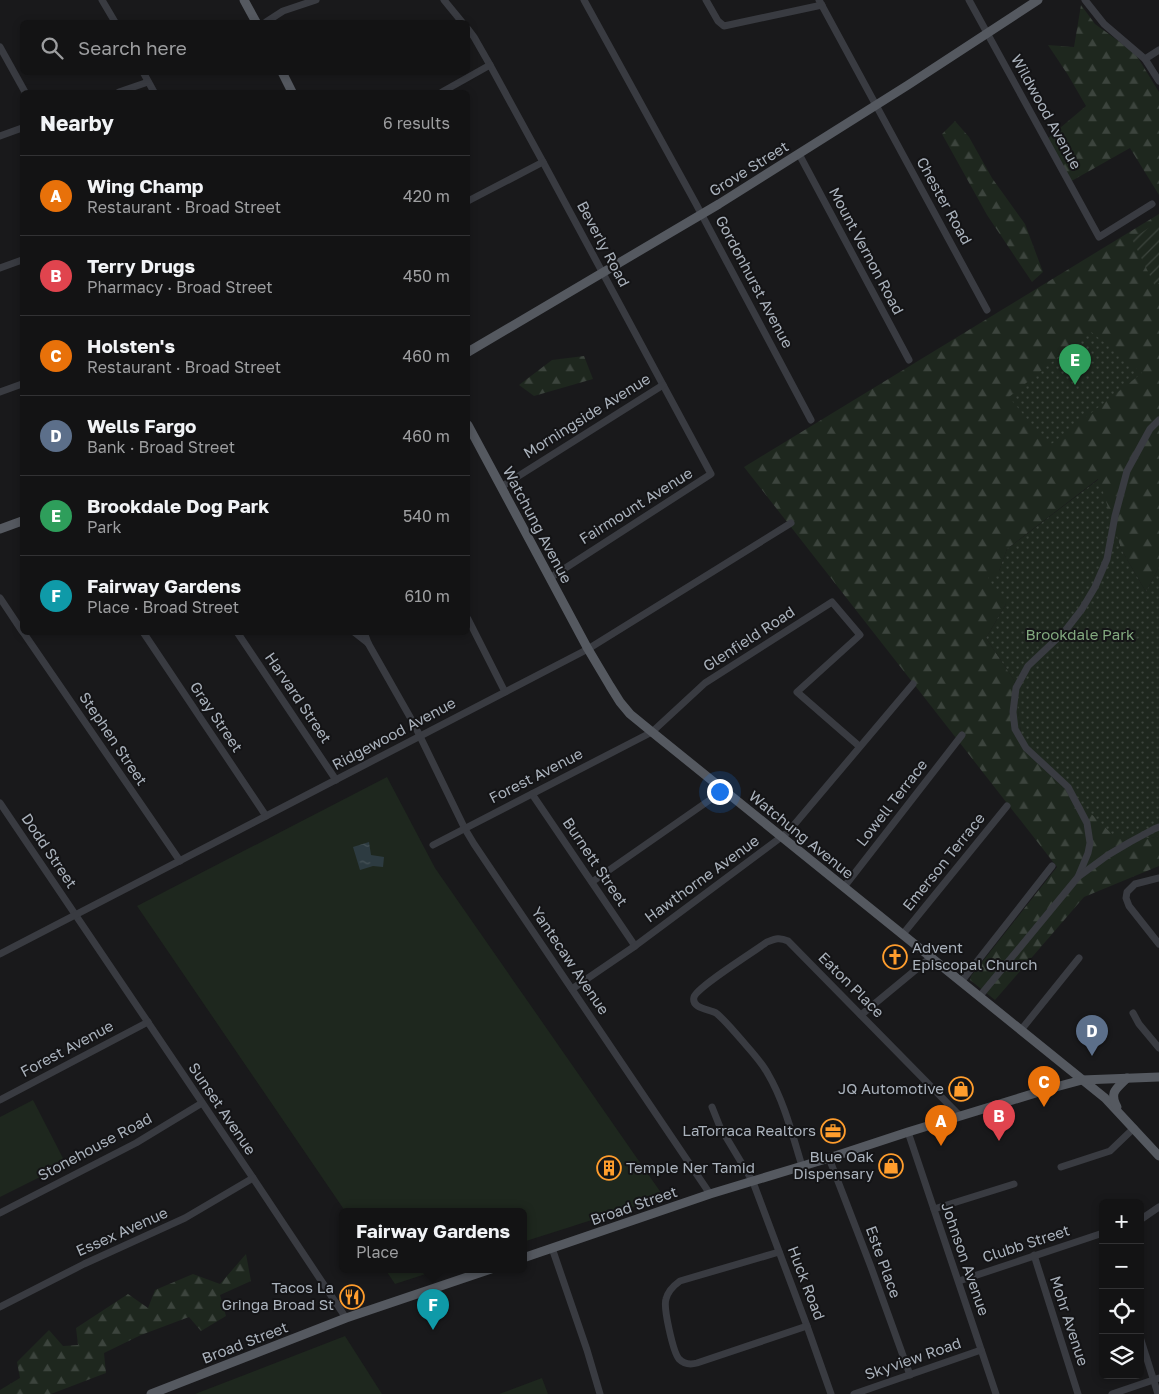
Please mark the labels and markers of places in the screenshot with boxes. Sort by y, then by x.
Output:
pin: E [1059,344,1091,385]
place label: Advent Episcopal Church [912,938,1037,973]
church icon: Advent Episcopal Church [882,944,908,970]
pin: D [1076,1015,1108,1056]
pin: C [1028,1066,1060,1107]
shop icon: JQ Automotive [948,1076,974,1102]
place label: JQ Automotive [838,1079,944,1097]
pin: B [983,1100,1015,1141]
pin: A [925,1105,957,1146]
office icon: LaTorraca Realtors [820,1118,846,1144]
place label: LaTorraca Realtors [682,1121,816,1139]
place label: Blue Oak Dispensary [793,1147,875,1182]
shop icon: Blue Oak Dispensary [878,1153,904,1179]
building icon: Temple Ner Tamid [596,1155,622,1181]
place label: Temple Ner Tamid [626,1158,755,1176]
place label: Tacos La Gringa Broad St [221,1278,334,1313]
restaurant icon: Tacos La Gringa Broad St [339,1284,365,1310]
pin: F [417,1289,449,1330]

